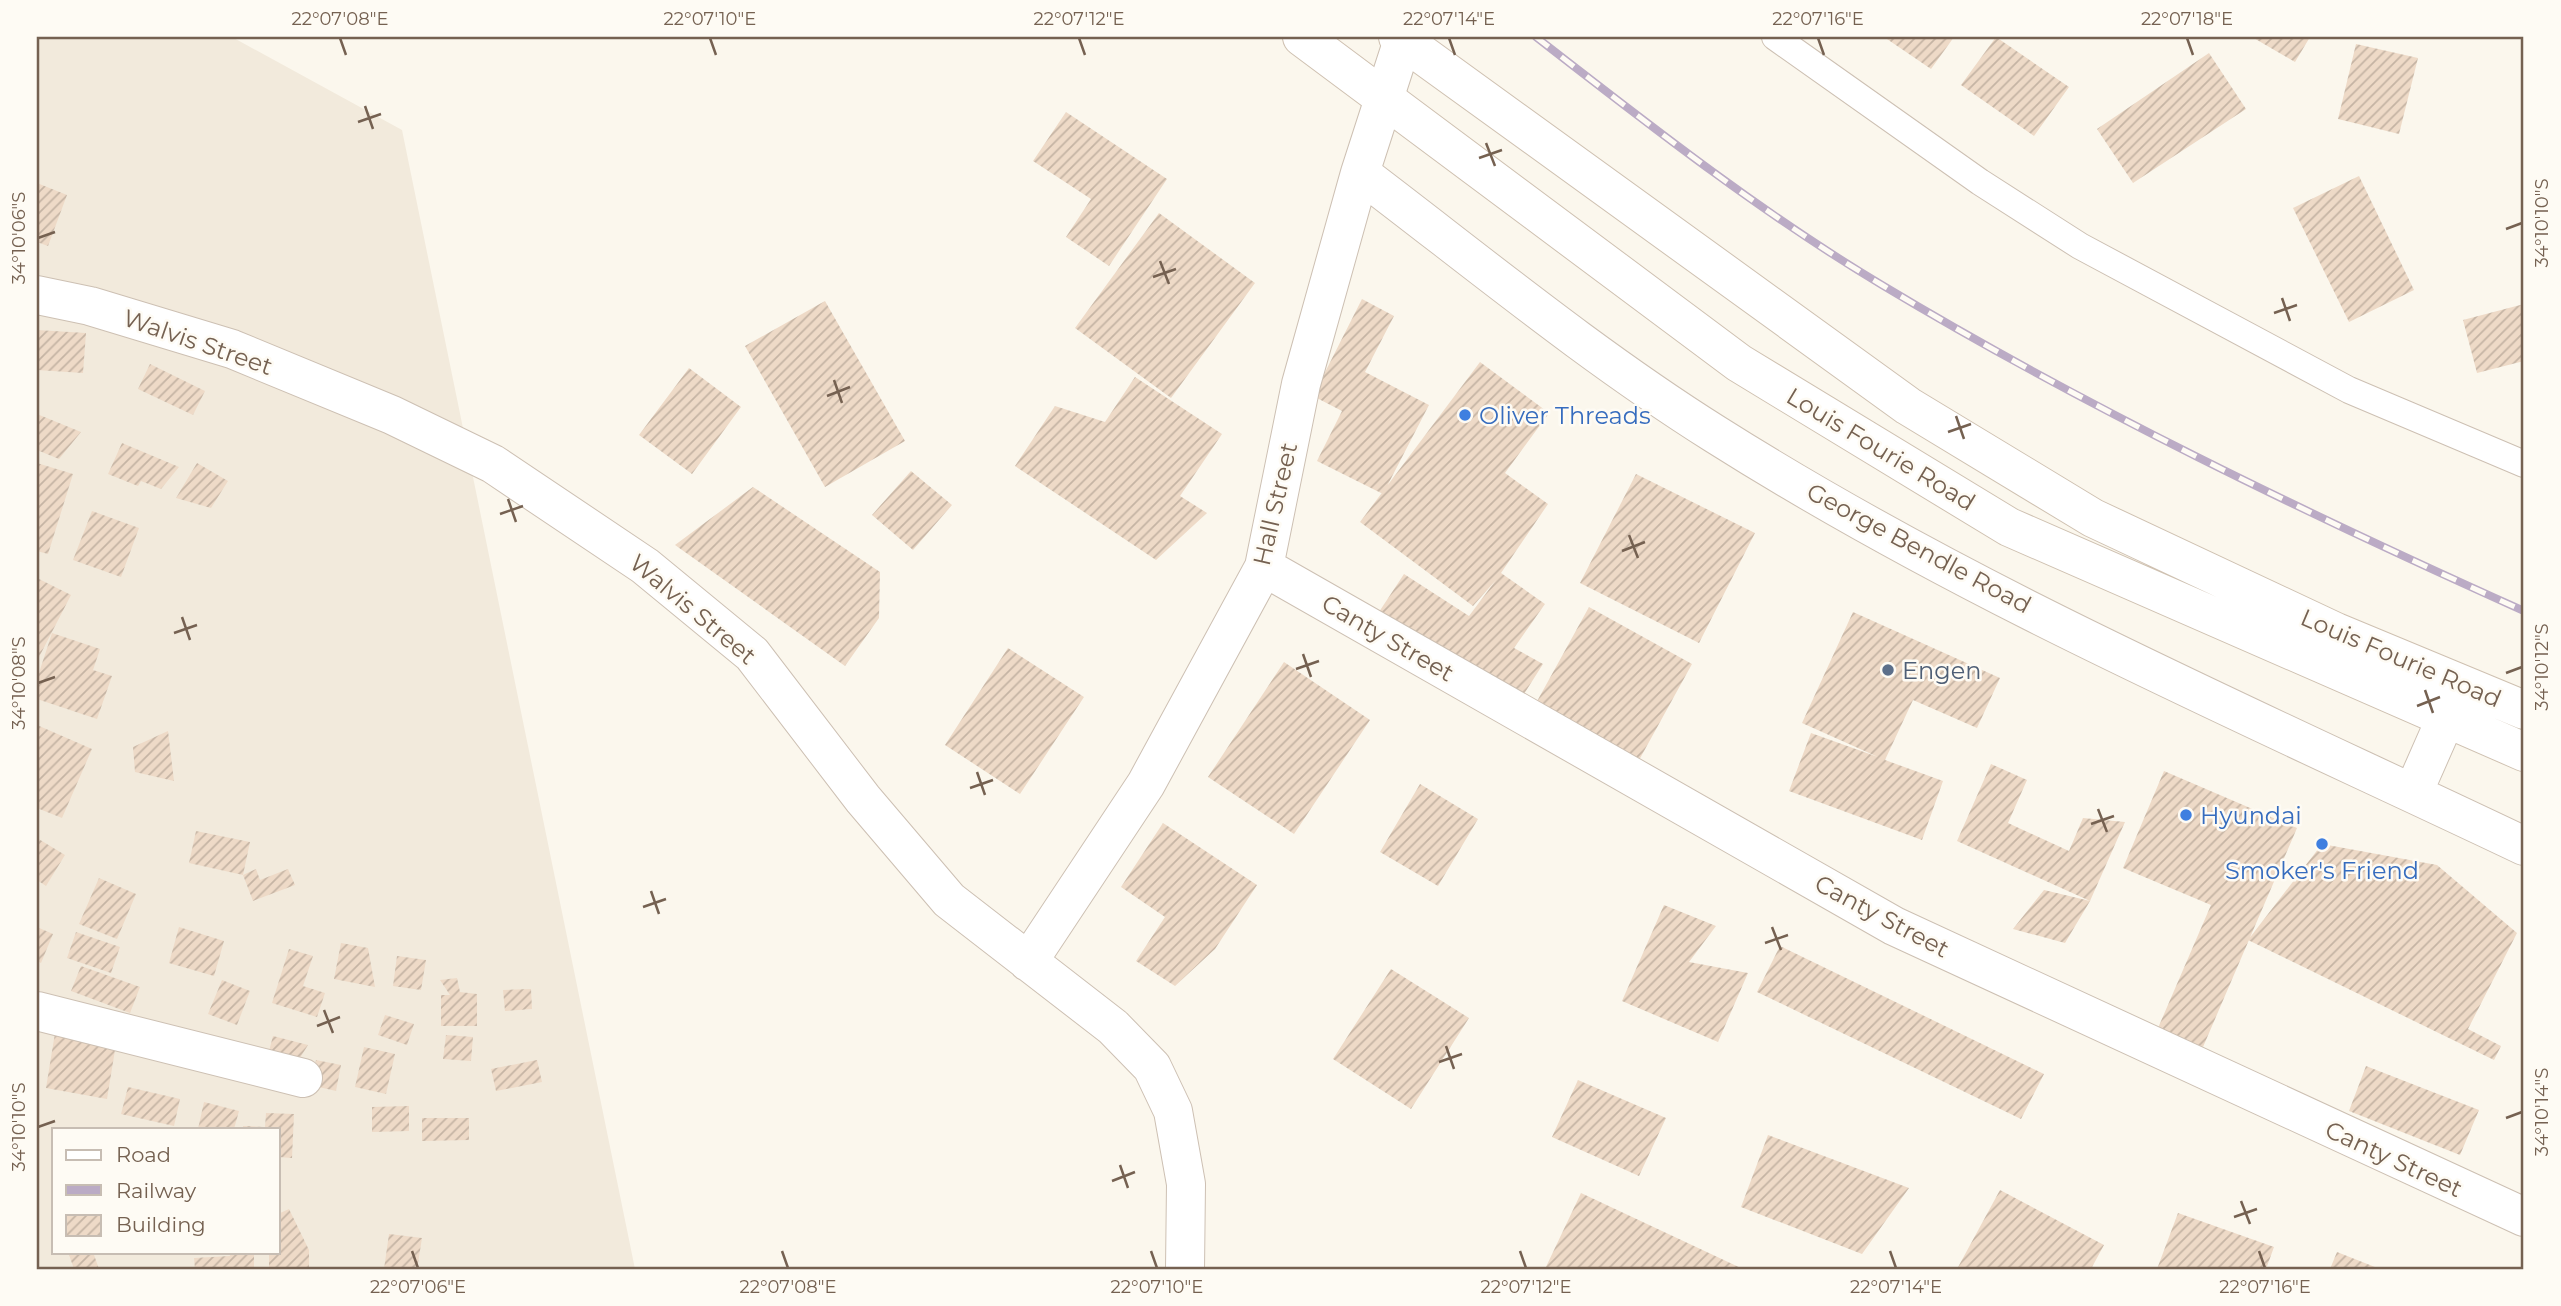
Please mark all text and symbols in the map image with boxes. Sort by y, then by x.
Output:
text: 22°07'08"E [292,8,388,30]
text: 22°07'10"E [664,8,756,30]
text: 22°07'12"E [1034,8,1124,30]
text: 22°07'14"E [1403,8,1495,30]
text: 22°07'16"E [1772,8,1864,30]
text: 22°07'18"E [2141,8,2233,30]
text: 34°10'10"S [2531,178,2553,268]
text: 34°10'06"S [8,192,30,284]
street label: Walvis Street [120,303,277,381]
street label: Louis Fourie Road [1781,381,1981,517]
place label: Oliver Threads [1479,401,1651,430]
marker: Oliver Threads [1457,407,1473,423]
street label: Hall Street [1247,439,1303,568]
street label: George Bendle Road [1802,477,2036,619]
street label: Walvis Street [624,548,762,670]
street label: Canty Street [1317,588,1460,688]
street label: Louis Fourie Road [2296,603,2506,713]
text: 34°10'12"S [2531,623,2553,711]
text: 34°10'08"S [8,636,30,730]
place label: Engen [1902,656,1981,685]
marker: Engen [1880,662,1896,678]
place label: Hyundai [2200,801,2302,830]
marker: Hyundai [2178,807,2194,823]
marker: Smoker's Friend [2314,836,2330,852]
place label: Smoker's Friend [2225,856,2419,885]
street label: Canty Street [1810,868,1954,964]
text: 34°10'14"S [2531,1068,2553,1156]
text: 34°10'10"S [8,1082,30,1172]
street label: Canty Street [2321,1115,2467,1204]
legend [52,1128,280,1254]
text: Road [116,1142,171,1167]
text: Railway [116,1178,197,1203]
text: Building [116,1212,206,1237]
text: 22°07'06"E [370,1276,466,1298]
text: 22°07'08"E [740,1276,836,1298]
text: 22°07'10"E [1111,1276,1203,1298]
text: 22°07'12"E [1481,1276,1571,1298]
text: 22°07'14"E [1850,1276,1942,1298]
text: 22°07'16"E [2219,1276,2311,1298]

